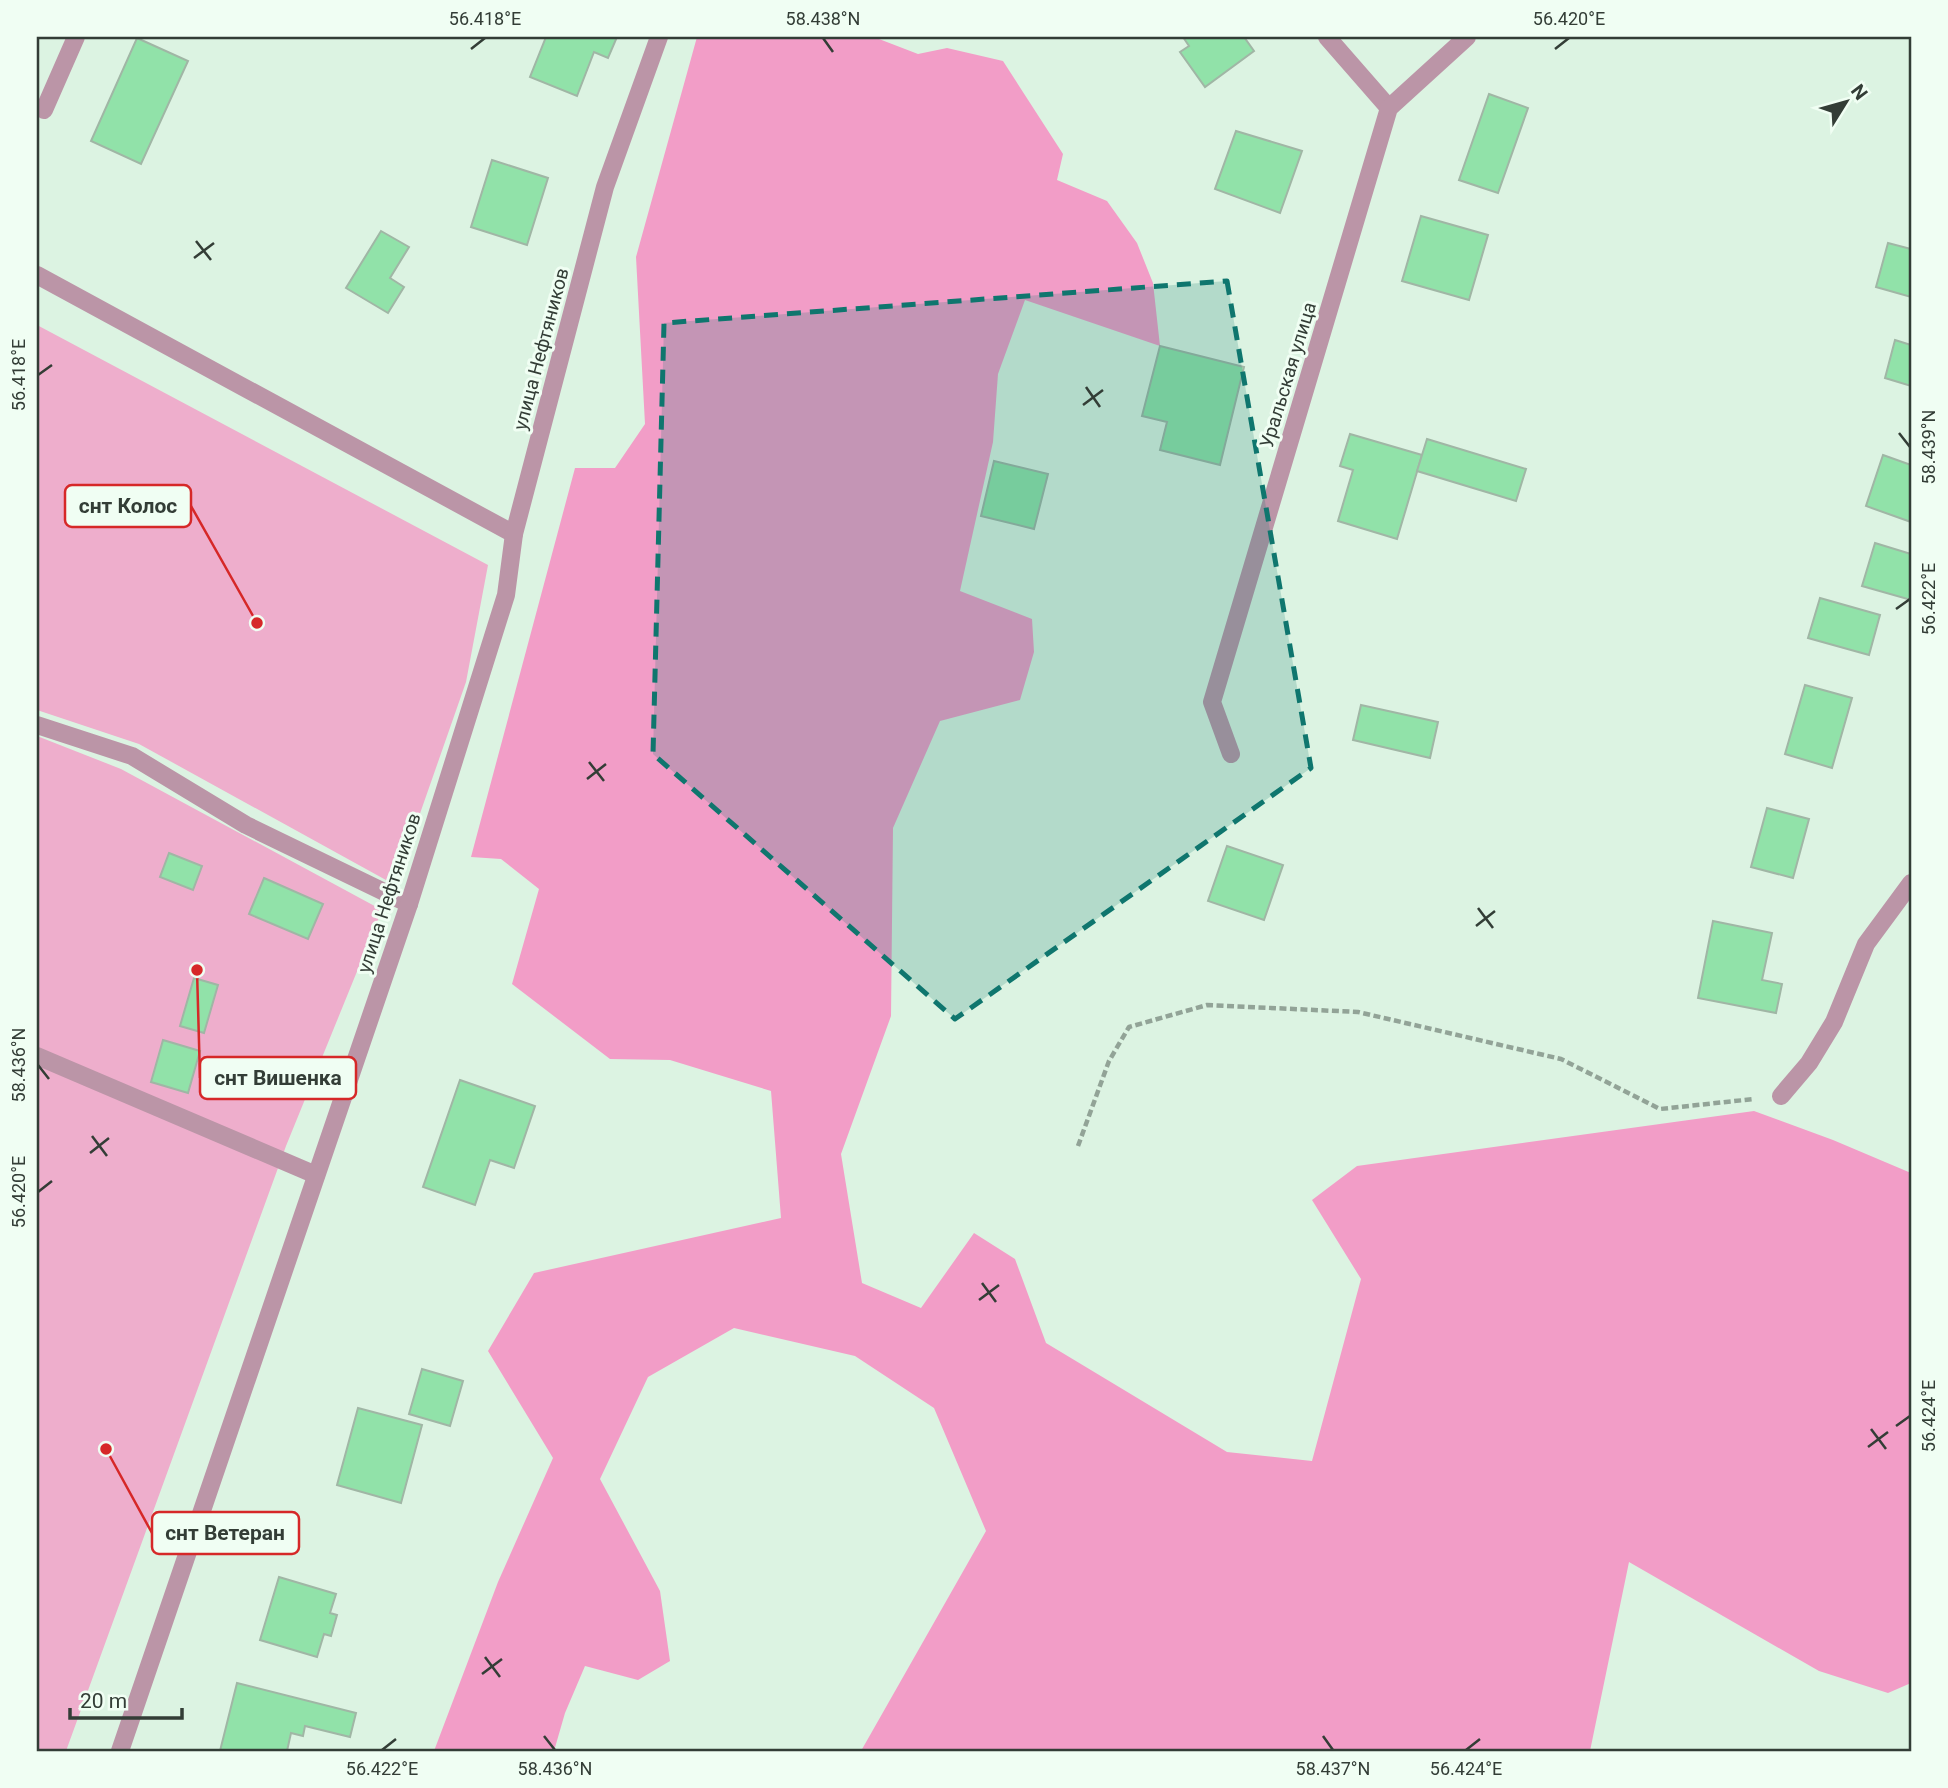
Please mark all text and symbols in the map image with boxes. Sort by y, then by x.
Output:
text: 56.418°E [449,8,521,29]
text: 58.438°N [786,8,860,29]
text: 56.420°E [1533,8,1605,29]
north arrow [1812,66,1882,136]
text: N [1846,80,1872,104]
street label: улица Нефтяников [508,265,574,433]
street label: Уральская улица [1255,299,1321,451]
text: 56.418°E [8,339,29,411]
text: 58.439°N [1918,410,1939,484]
callout: снт Колос [65,485,191,527]
text: снт Колос [79,494,177,518]
text: 56.422°E [1918,563,1939,635]
street label: улица Нефтяников [352,810,426,976]
text: 58.436°N [8,1028,29,1102]
callout: снт Вишенка [200,1057,356,1099]
text: снт Вишенка [214,1066,342,1090]
text: 56.420°E [8,1156,29,1228]
text: 56.424°E [1918,1380,1939,1452]
callout: снт Ветеран [152,1512,299,1554]
text: снт Ветеран [165,1521,285,1545]
scale bar [70,1676,182,1720]
text: 20 m [80,1689,127,1713]
text: 56.422°E [346,1758,418,1779]
text: 58.436°N [518,1758,592,1779]
text: 58.437°N [1296,1758,1370,1779]
text: 56.424°E [1430,1758,1502,1779]

